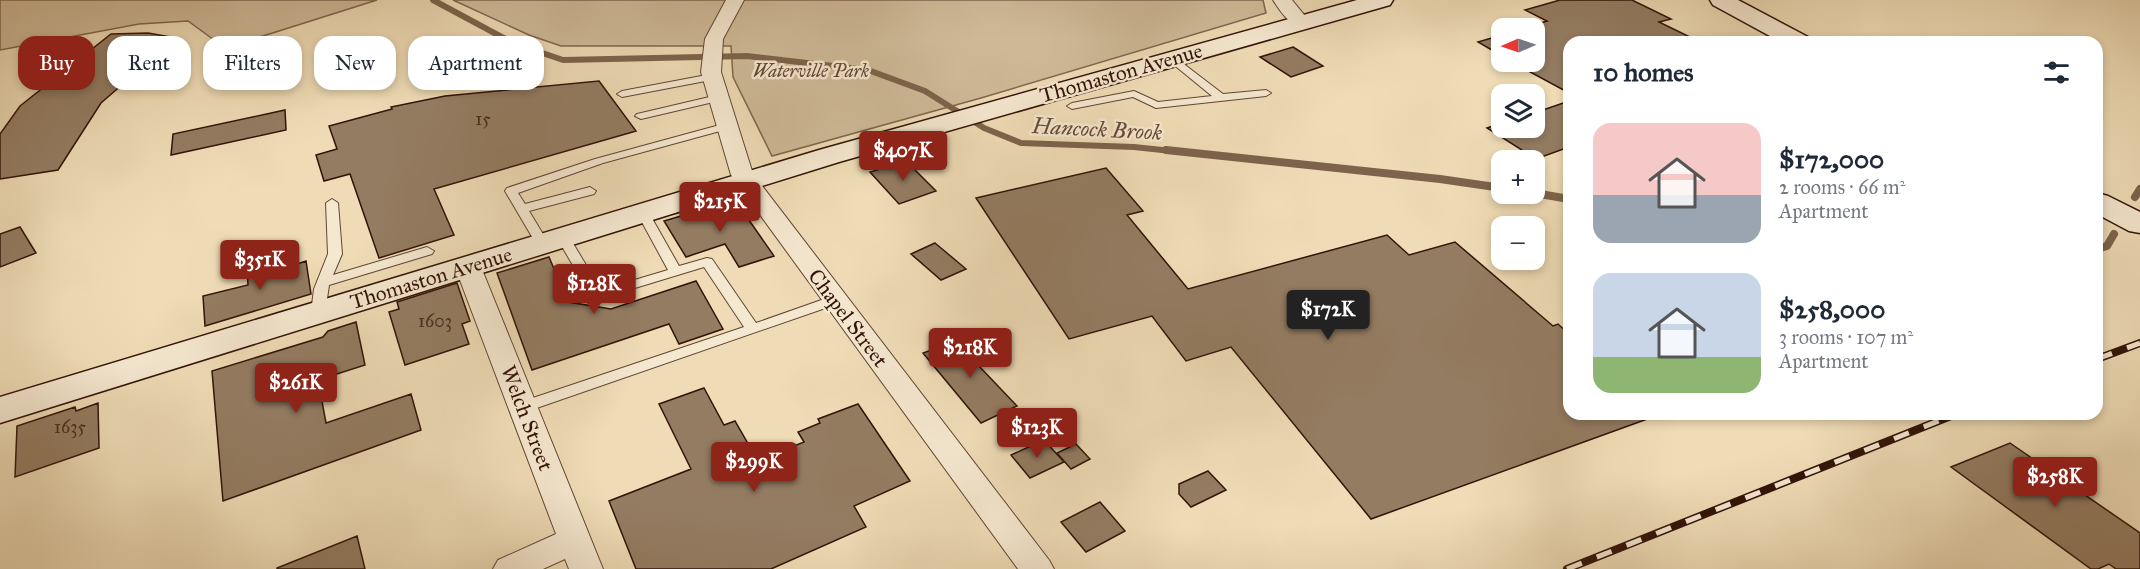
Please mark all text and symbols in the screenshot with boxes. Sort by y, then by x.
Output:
north arrow [1491,18,1545,72]
map controls [1491,18,1545,270]
chip: Buy [18,36,95,90]
chip: Rent [107,36,191,90]
chip: Filters [203,36,302,90]
chip: New [314,36,396,90]
chip: Apartment [408,36,544,90]
street label: Thomaston Avenue [1037,37,1206,109]
text: 10 homes [1593,56,1694,88]
icon: filters [2040,56,2073,89]
park label: Waterville Park [753,60,869,82]
button: layers [1491,84,1545,138]
house number: 15 [475,108,491,130]
water label: Hancock Brook [1030,112,1163,146]
pin: $407K [861,131,945,182]
text: $407K [873,138,933,162]
text: $172,000 [1779,143,1884,175]
icon: home [1641,147,1713,219]
button: + [1491,150,1545,204]
text: 2 rooms · 66 m² [1779,175,1905,199]
pin: $215K [678,182,762,233]
text: $215K [693,189,747,213]
text: Apartment [1779,199,1868,223]
button: − [1491,216,1545,270]
pin: $351K [218,240,302,291]
street label: Thomaston Avenue [347,241,515,315]
text: $351K [234,247,286,271]
pin: $128K [552,264,636,315]
street label: Chapel Street [803,264,894,373]
text: $128K [567,271,621,295]
pin: $172K [1286,290,1370,341]
text: $258,000 [1779,293,1885,325]
text: $172K [1301,297,1355,321]
icon: home [1641,297,1713,369]
house number: 1603 [418,310,452,332]
text: 3 rooms · 107 m² [1779,325,1913,349]
pin: $218K [928,328,1012,379]
text: $218K [943,335,997,359]
text: Apartment [1779,349,1868,373]
street label: Welch Street [495,362,559,475]
pin: $261K [254,363,338,414]
text: $261K [269,370,323,394]
pin: $123K [995,408,1079,459]
text: $123K [1011,415,1063,439]
house number: 1635 [54,416,87,438]
pin: $299K [712,442,796,493]
text: $299K [725,449,783,473]
pin: $258K [2013,457,2097,508]
text: $258K [2027,464,2083,488]

